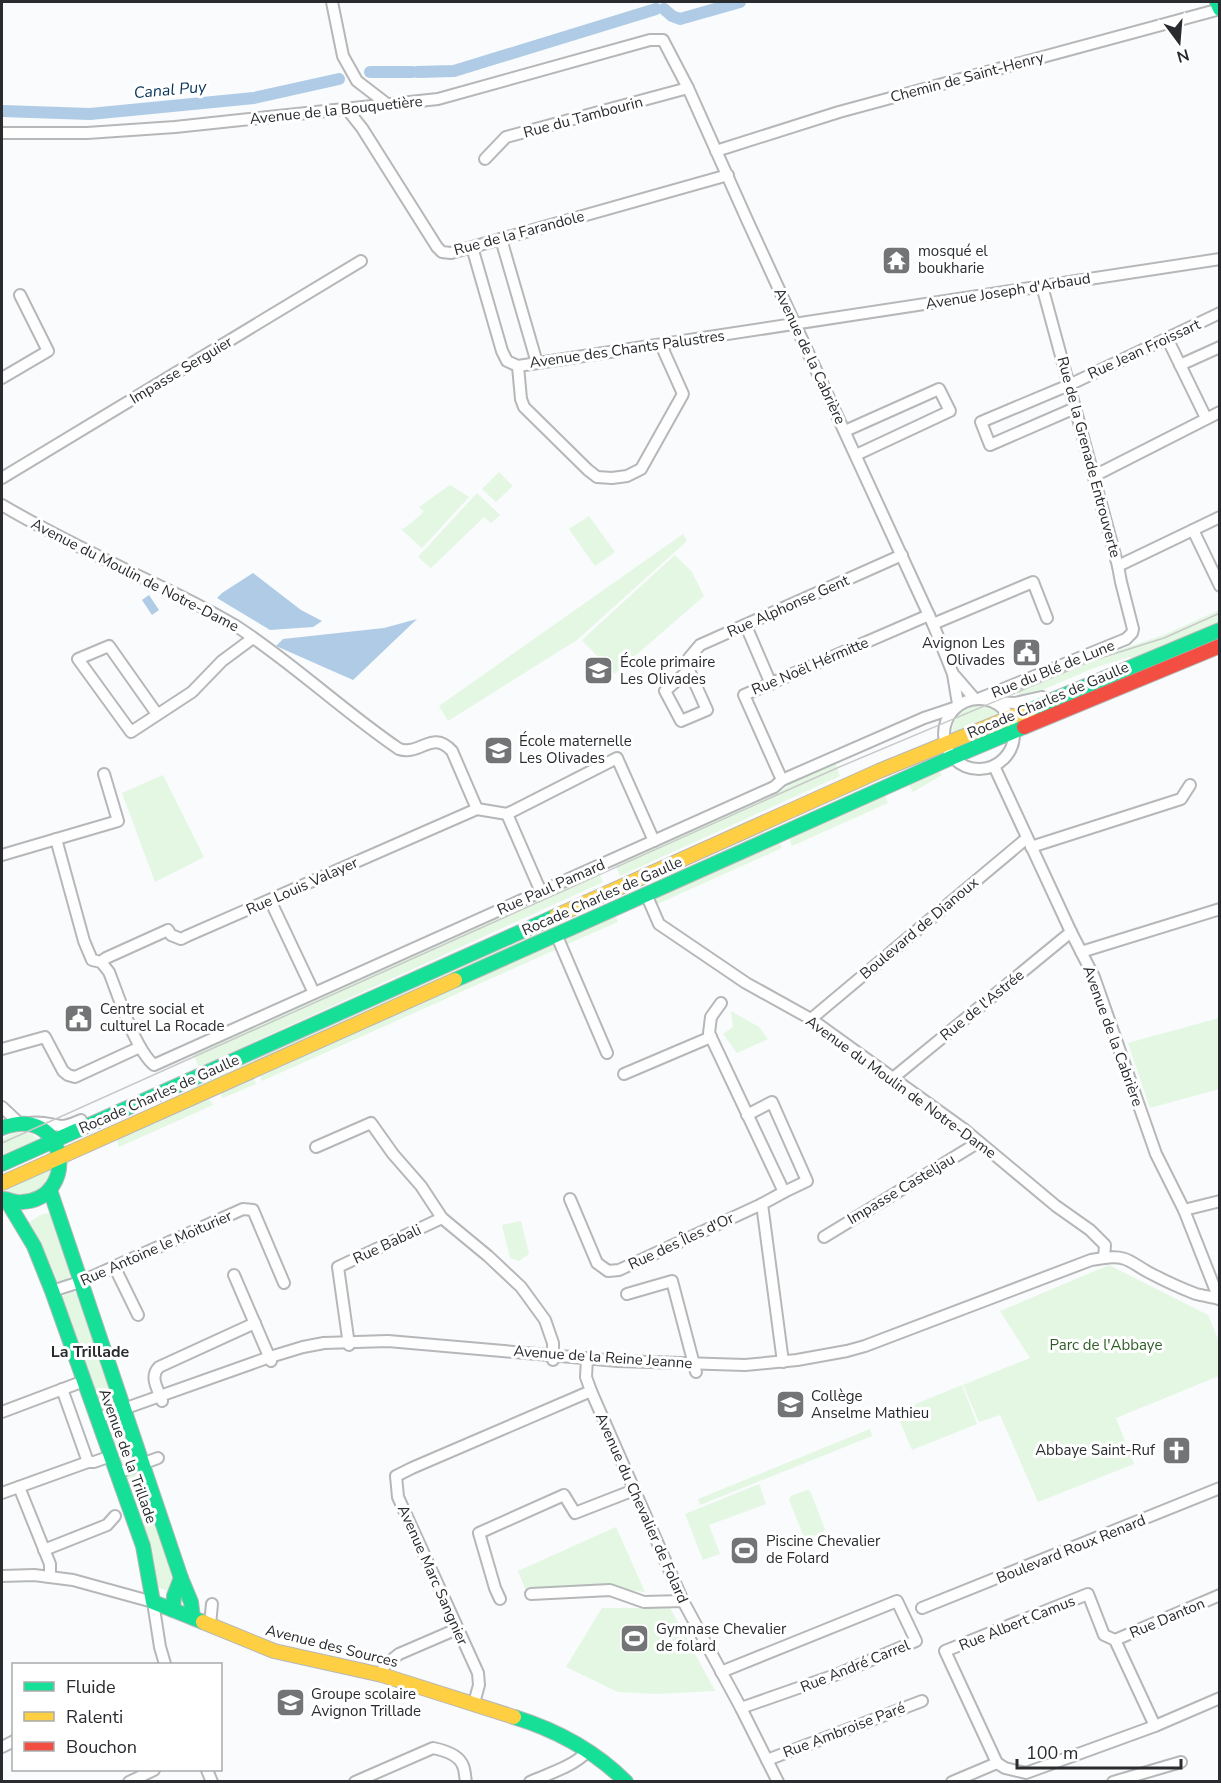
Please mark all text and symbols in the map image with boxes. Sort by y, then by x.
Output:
north arrow [1149,12,1209,72]
text: N [1174,43,1192,68]
street label: Chemin de Saint-Henry [888,47,1046,107]
water label: Canal Puy [133,76,208,104]
street label: Avenue de la Bouquetière [249,91,423,129]
street label: Rue du Tambourin [521,91,645,143]
street label: Rue de la Farandole [452,206,586,260]
place label: mosqué el boukharie [918,241,988,278]
temple icon: mosqué el boukharie [881,244,913,276]
street label: Avenue Joseph d'Arbaud [924,268,1092,314]
street label: Avenue de la Cabrière [770,285,850,427]
street label: Rue Jean Froissart [1084,314,1204,384]
street label: Avenue des Chants Palustres [528,325,726,373]
street label: Impasse Serguier [126,331,236,408]
street label: Rue de la Grenade Entrouverte [1053,354,1125,560]
street label: Avenue du Moulin de Notre-Dame [28,514,242,636]
street label: Rue Alphonse Gent [724,570,853,642]
street label: Rue Noël Hérmitte [748,632,872,700]
place label: Avignon Les Olivades [922,633,1005,670]
street label: Rue du Blé de Lune [988,635,1118,703]
public building icon: Avignon Les Olivades [1010,636,1042,668]
place label: École primaire Les Olivades [620,652,715,689]
school or university icon: École primaire Les Olivades [583,655,615,687]
street label: Rocade Charles de Gaulle [964,657,1132,743]
place label: École maternelle Les Olivades [519,731,632,768]
school or university icon: École maternelle Les Olivades [482,734,514,766]
street label: Rue Louis Valayer [243,852,362,920]
street label: Rocade Charles de Gaulle [519,852,685,940]
street label: Rue Paul Pamard [494,854,608,920]
street label: Boulevard de Dianoux [856,872,983,983]
street label: Avenue de la Cabrière [1078,963,1148,1109]
street label: Rue de l'Astrée [936,965,1028,1045]
place label: Centre social et culturel La Rocade [100,999,225,1036]
public building icon: Centre social et culturel La Rocade [63,1002,95,1034]
street label: Avenue du Moulin de Notre-Dame [802,1011,1000,1163]
street label: Rocade Charles de Gaulle [76,1050,242,1138]
street label: Impasse Casteljau [844,1149,958,1229]
street label: Rue Antoine le Moiturier [77,1205,235,1290]
street label: Rue des Îles d'Or [625,1208,738,1274]
street label: Rue Babali [350,1220,424,1268]
park label: Parc de l'Abbaye [1050,1335,1162,1355]
district label: La Trillade [51,1341,129,1363]
street label: Avenue de la Reine Jeanne [513,1341,693,1373]
street label: Avenue de la Trillade [94,1386,162,1526]
place label: Collège Anselme Mathieu [811,1386,929,1423]
school or university icon: Collège Anselme Mathieu [774,1389,806,1421]
street label: Avenue du Chevalier de Folard [591,1410,693,1606]
church icon: Abbaye Saint-Ruf [1160,1434,1192,1466]
place label: Abbaye Saint-Ruf [1035,1440,1156,1460]
street label: Avenue Marc Sangnier [393,1502,473,1649]
street label: Boulevard Roux Renard [993,1510,1149,1588]
place label: Piscine Chevalier de Folard [766,1531,881,1568]
sports icon: Piscine Chevalier de Folard [729,1534,761,1566]
street label: Rue Albert Camus [956,1591,1078,1655]
street label: Rue Danton [1126,1593,1208,1643]
place label: Gymnase Chevalier de folard [656,1619,787,1656]
street label: Avenue des Sources [264,1620,400,1672]
sports icon: Gymnase Chevalier de folard [619,1622,651,1654]
street label: Rue André Carrel [797,1635,913,1697]
legend [12,1663,222,1771]
text: Fluide [66,1675,116,1699]
place label: Groupe scolaire Avignon Trillade [311,1684,421,1721]
school or university icon: Groupe scolaire Avignon Trillade [274,1687,306,1719]
street label: Rue Ambroise Paré [780,1697,908,1763]
text: Ralenti [66,1705,123,1729]
scale bar [1017,1732,1180,1770]
text: Bouchon [66,1735,137,1759]
text: 100 m [1026,1741,1078,1765]

